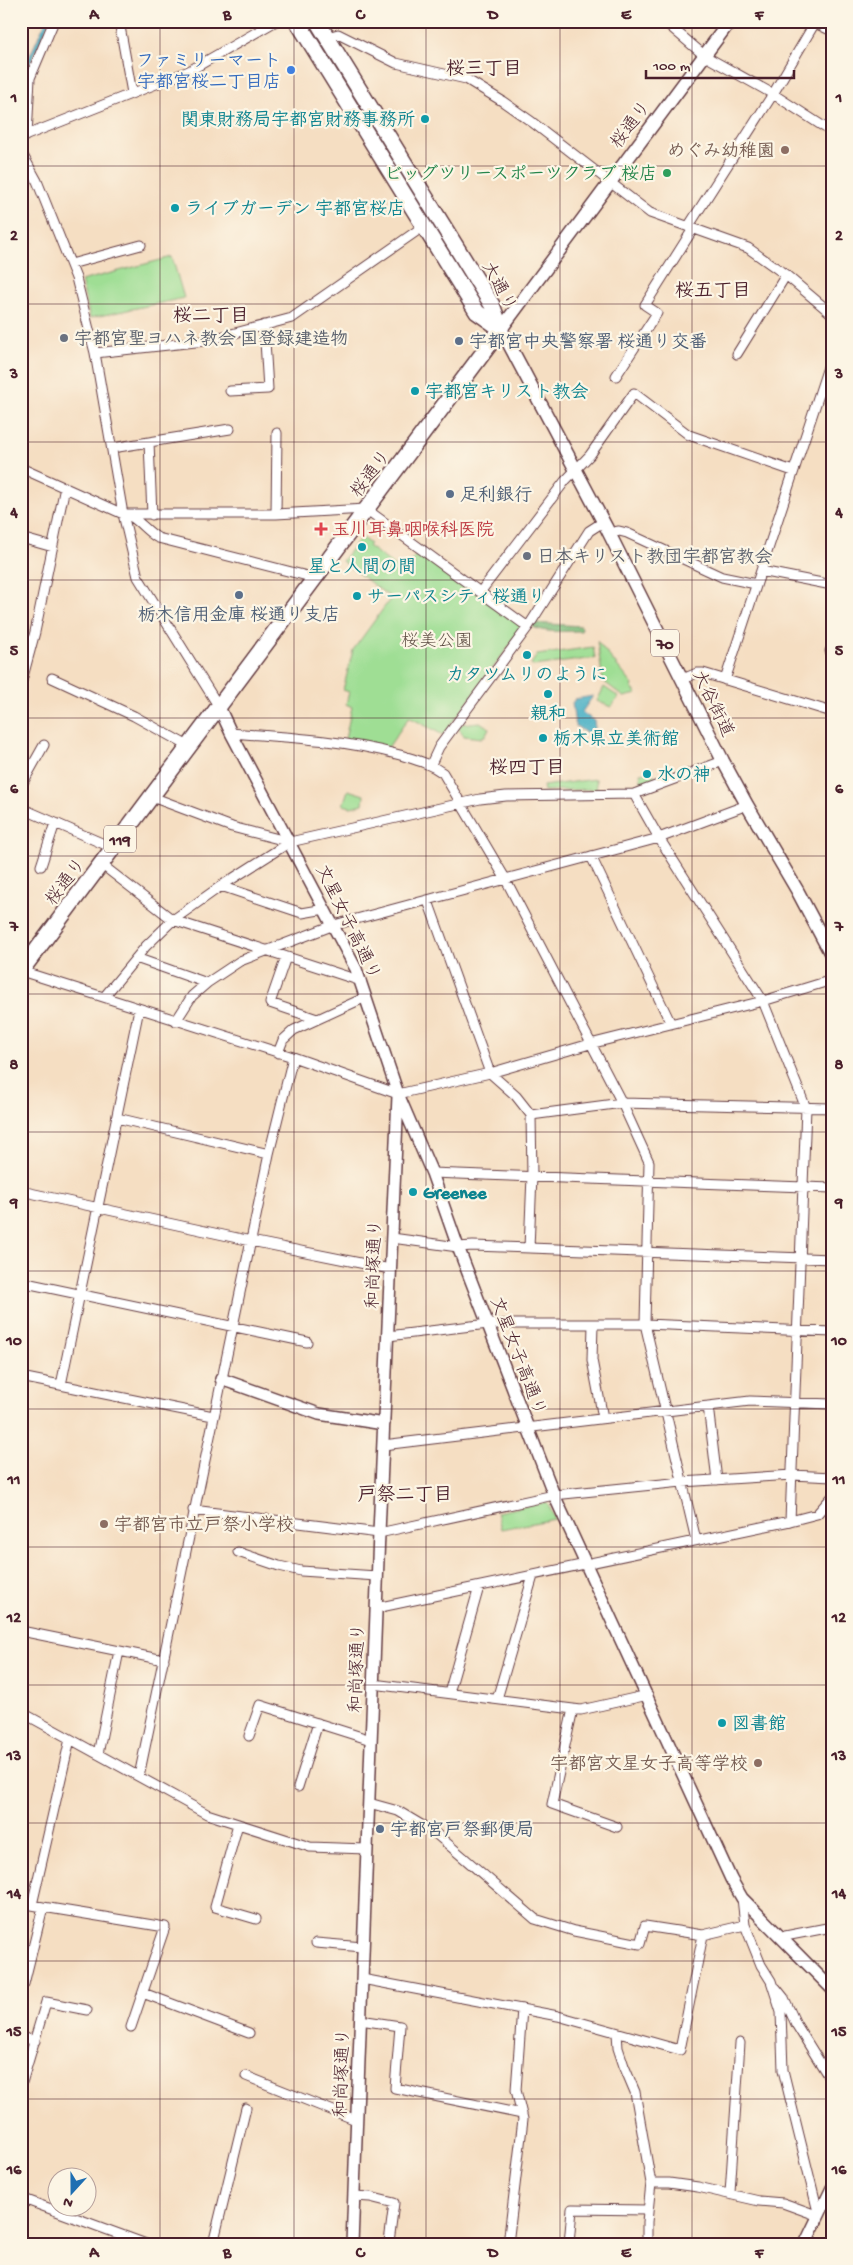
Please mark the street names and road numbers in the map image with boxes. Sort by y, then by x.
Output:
street label: 桜通り [607,97,657,153]
street label: 大通り [476,258,520,316]
street label: 桜通り [347,446,397,502]
road number: 70 [651,630,679,656]
street label: 大谷街道 [687,667,738,741]
road number: 119 [104,826,136,852]
street label: 桜通り [42,854,92,910]
street label: 文星女子高通り [310,861,385,984]
street label: 和尚塚通り [362,1219,388,1309]
street label: 文星女子高通り [484,1294,550,1419]
street label: 和尚塚通り [345,1623,371,1713]
street label: 和尚塚通り [330,2028,356,2118]

